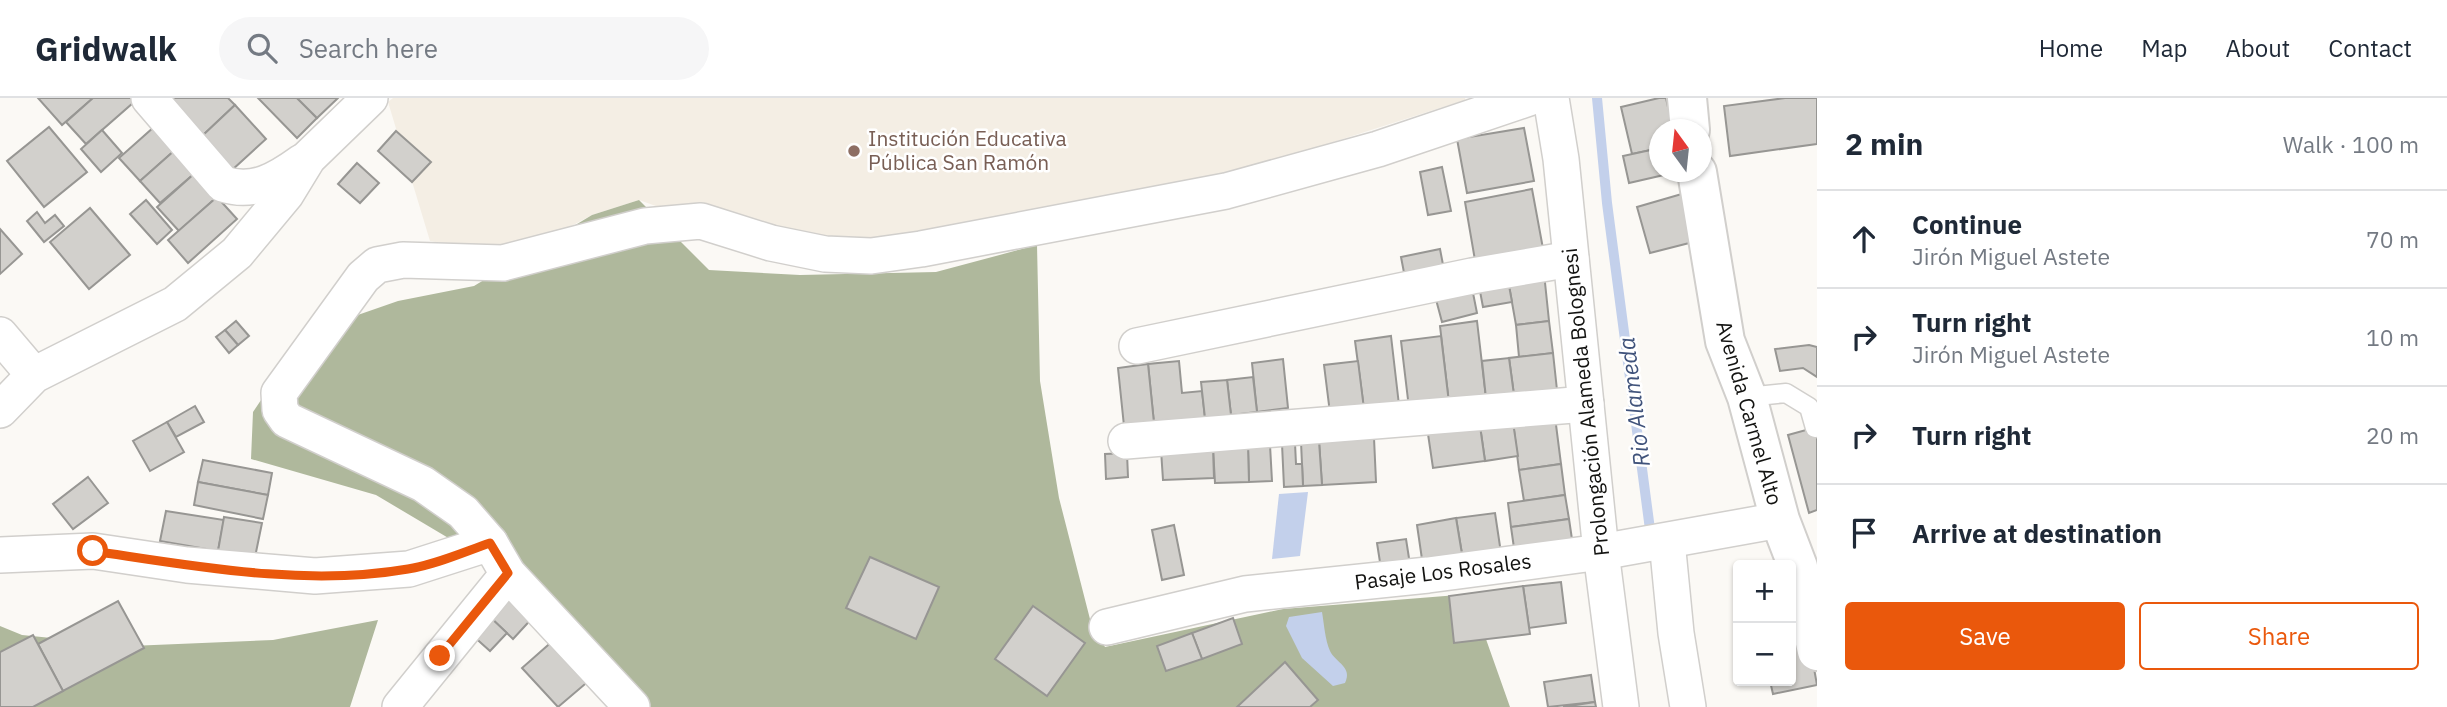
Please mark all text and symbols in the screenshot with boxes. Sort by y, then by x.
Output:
search box [219,17,709,80]
text: Gridwalk [35,27,177,70]
icon: search [243,29,281,67]
text: Search here [299,31,438,65]
text: Home [2039,32,2103,64]
text: Map [2141,32,2187,64]
text: About [2225,32,2290,64]
text: Contact [2328,32,2412,64]
north arrow [1649,119,1712,182]
place label: Institución Educativa Pública San Ramón [868,124,1067,176]
text: 2 min [1845,124,1923,163]
text: Walk · 100 m [2283,129,2419,159]
marker: Institución Educativa Pública San Ramón [846,143,862,159]
text: Continue [1912,207,2022,241]
icon: ahead [1845,220,1883,258]
text: 70 m [2366,224,2419,254]
text: Jirón Miguel Astete [1912,241,2110,271]
street label: Prolongación Alameda Bolognesi [1555,247,1615,557]
text: Turn right [1912,305,2031,339]
street label: Avenida Carmel Alto [1710,317,1790,508]
icon: right [1845,318,1883,356]
text: 10 m [2366,322,2419,352]
water label: Rio Alameda [1610,336,1656,469]
text: Jirón Miguel Astete [1912,339,2110,369]
icon: right [1845,416,1883,454]
text: Turn right [1912,418,2031,452]
text: 20 m [2366,420,2419,450]
icon: arrive [1845,514,1883,552]
text: Arrive at destination [1912,516,2162,550]
route start [77,535,108,566]
street label: Pasaje Los Rosales [1353,546,1533,596]
map controls [1733,560,1796,686]
button: + [1733,560,1796,623]
button: Save [1845,602,2125,670]
button: Share [2139,602,2419,670]
button: − [1733,623,1796,686]
route end [424,640,455,671]

